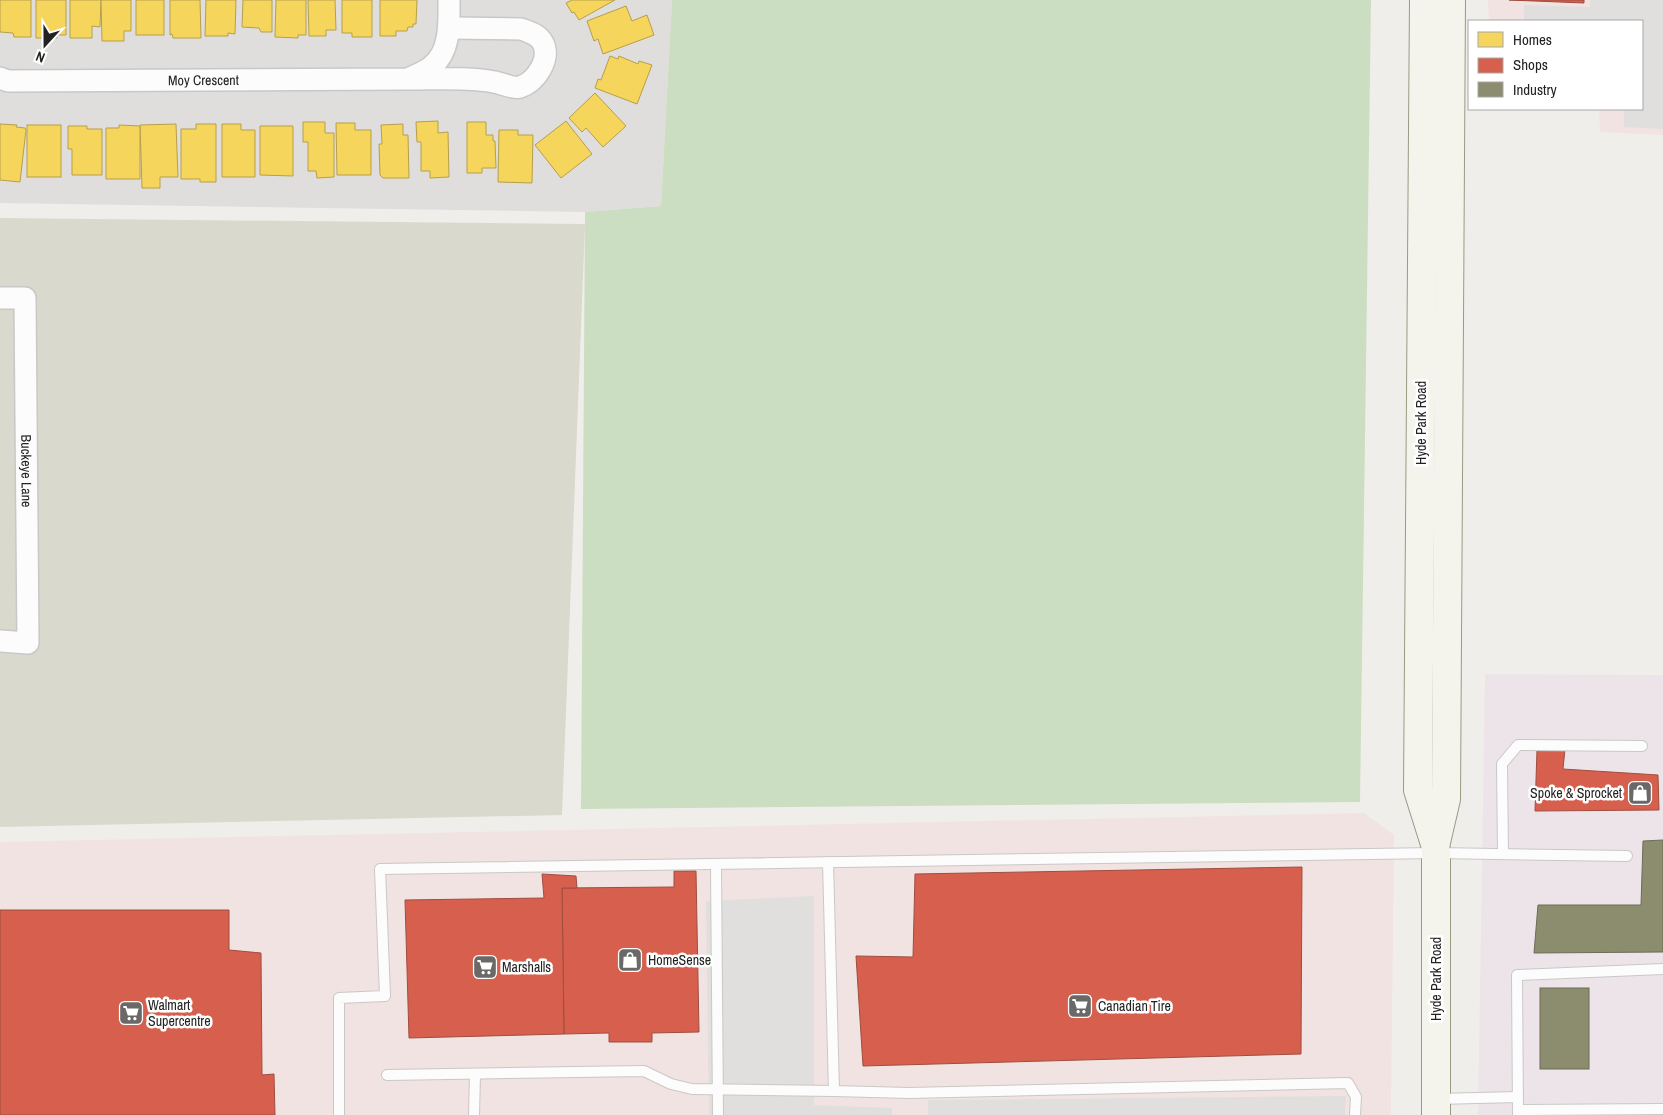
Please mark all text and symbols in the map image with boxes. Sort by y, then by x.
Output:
north arrow [20,20,70,70]
legend [1468,20,1643,110]
text: Homes [1513,29,1552,50]
text: N [33,47,47,67]
text: Shops [1513,54,1548,75]
street label: Moy Crescent [168,71,239,89]
text: Industry [1513,79,1558,100]
street label: Hyde Park Road [1412,381,1430,465]
street label: Buckeye Lane [17,434,36,508]
shop icon: Spoke & Sprocket [1627,780,1653,806]
place label: Spoke & Sprocket [1530,784,1622,802]
street label: Hyde Park Road [1427,937,1445,1021]
shop icon: HomeSense [617,947,643,973]
place label: HomeSense [648,951,711,969]
supermarket icon: Marshalls [472,954,498,980]
place label: Marshalls [502,958,551,976]
supermarket icon: Canadian Tire [1067,993,1093,1019]
place label: Walmart Supercentre [148,996,211,1030]
place label: Canadian Tire [1098,997,1171,1015]
supermarket icon: Walmart Supercentre [118,1000,144,1026]

